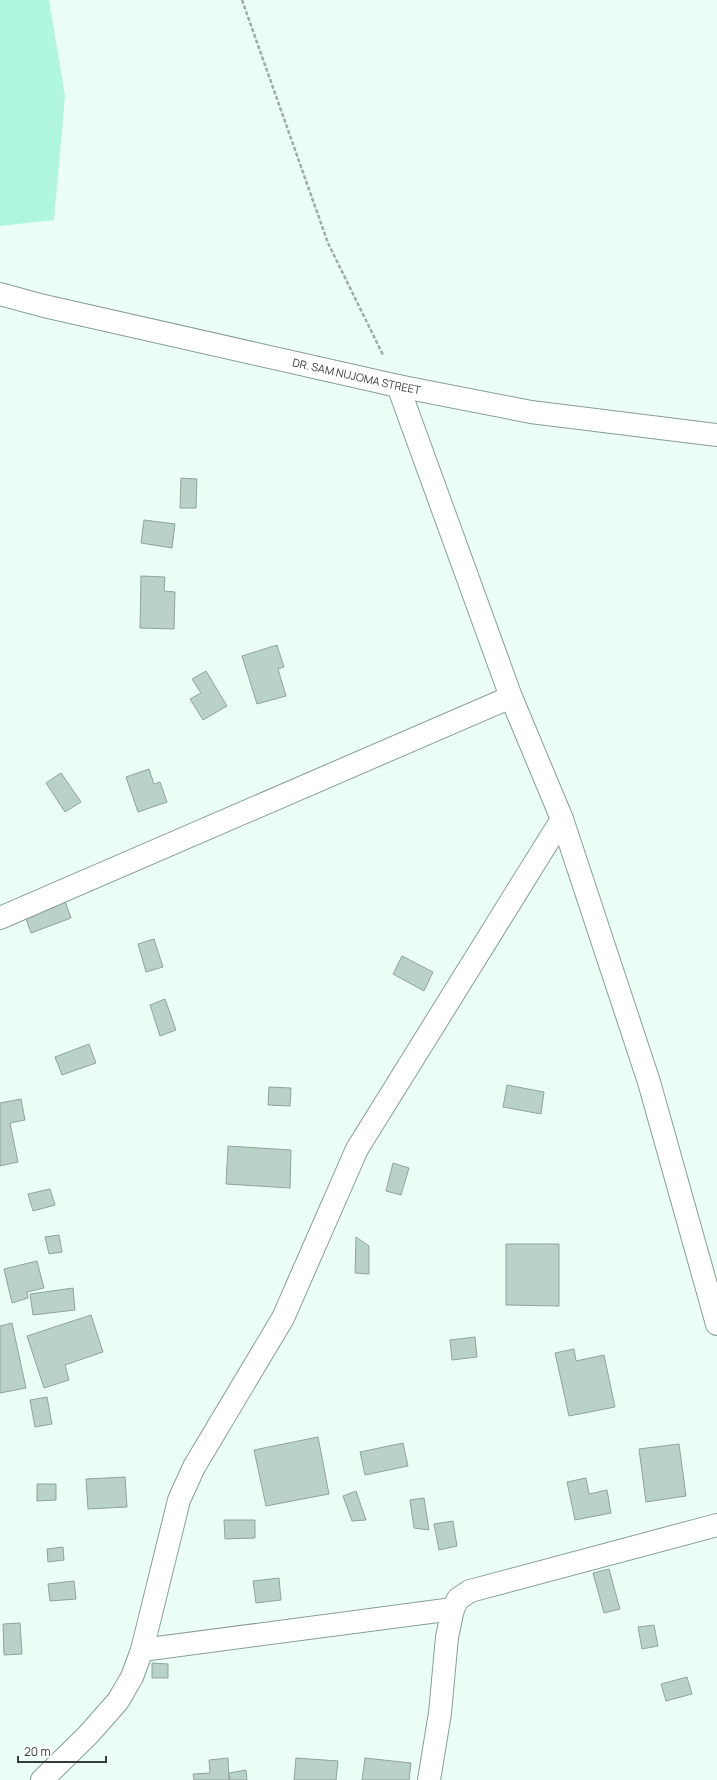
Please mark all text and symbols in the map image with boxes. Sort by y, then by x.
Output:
street label: DR. SAM NUJOMA STREET [291,354,422,397]
scale bar [18,1738,106,1764]
text: 20 m [24,1743,51,1760]

